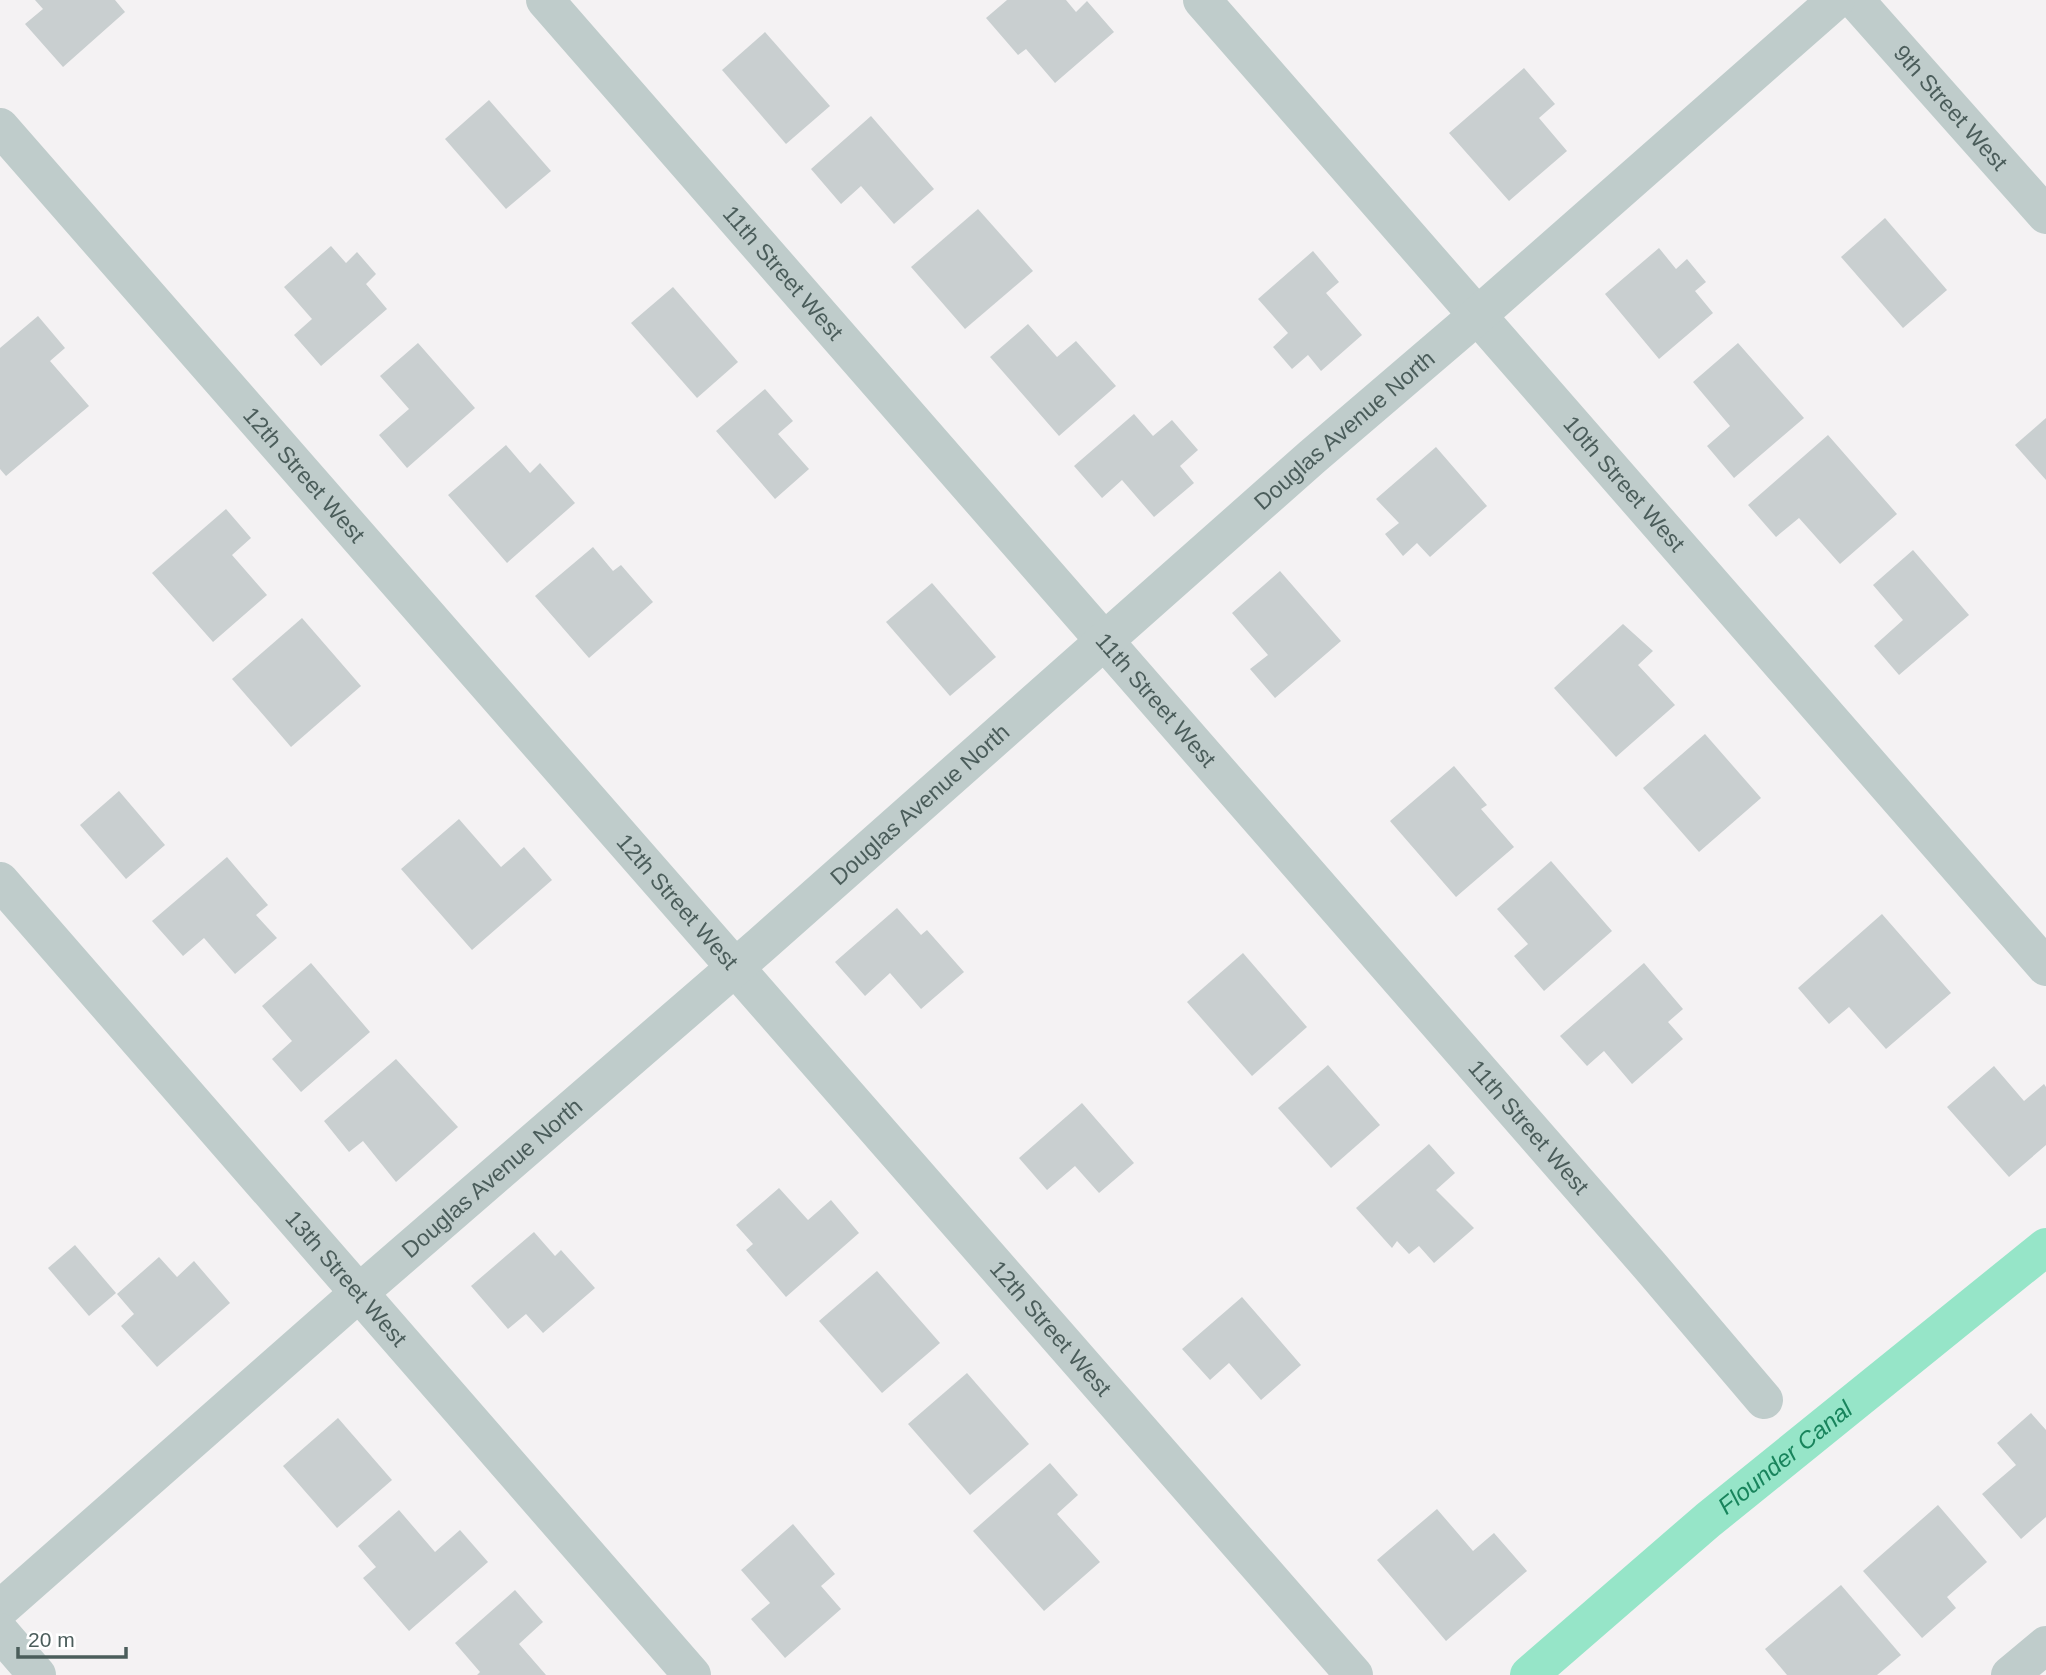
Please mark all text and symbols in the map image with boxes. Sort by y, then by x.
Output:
street label: 9th Street West [1888,40,2013,176]
street label: 11th Street West [718,200,849,345]
street label: Douglas Avenue North [1249,345,1440,515]
street label: 12th Street West [238,402,371,548]
street label: 10th Street West [1558,411,1691,557]
street label: 11th Street West [1090,628,1222,773]
street label: Douglas Avenue North [825,718,1014,890]
street label: 12th Street West [611,829,744,975]
street label: 11th Street West [1463,1055,1595,1200]
street label: Douglas Avenue North [396,1093,587,1263]
street label: 13th Street West [280,1205,413,1352]
street label: 12th Street West [985,1255,1117,1402]
water label: Flounder Canal [1713,1395,1858,1519]
scale bar [18,1616,126,1660]
text: 20 m [28,1628,75,1651]

